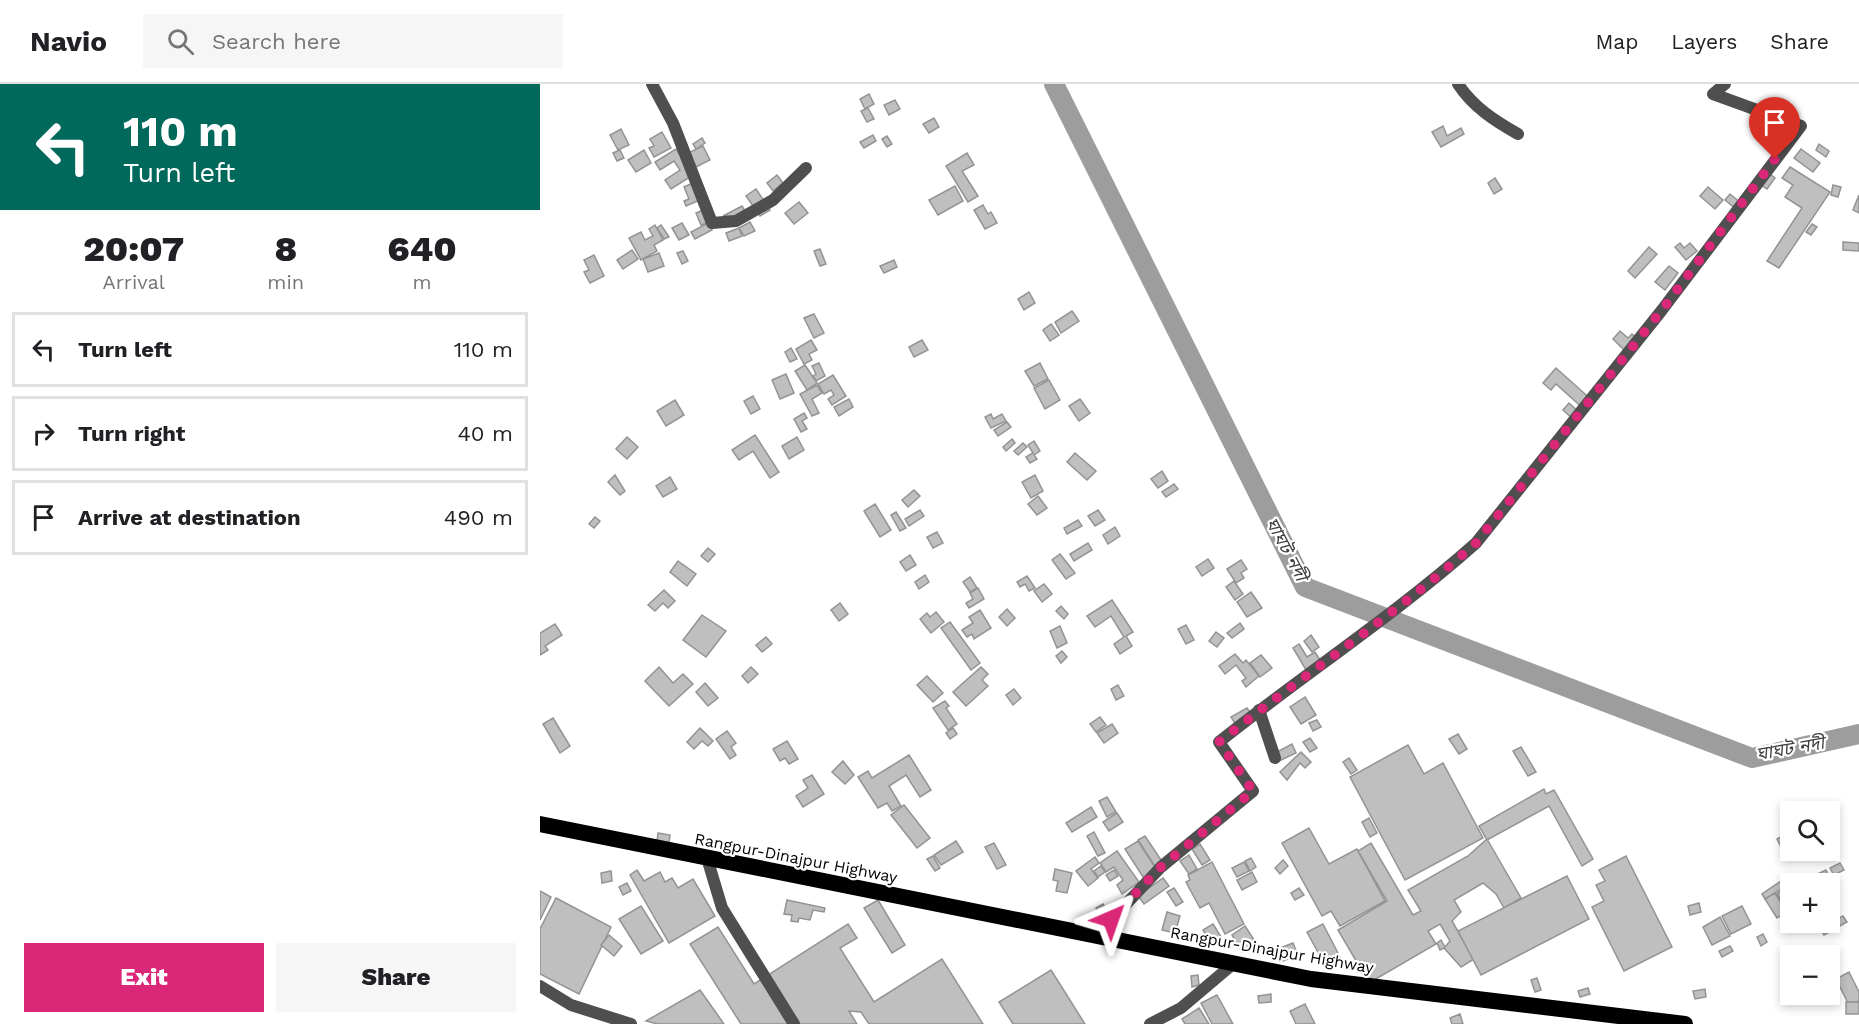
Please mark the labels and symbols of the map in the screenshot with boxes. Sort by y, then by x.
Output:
pin [1749,97,1800,159]
water label: ঘাঘট নদী [1262,514,1314,587]
water label: ঘাঘট নদী [1754,731,1829,764]
street label: Rangpur-Dinajpur Highway [693,829,900,887]
position arrow [1079,887,1143,951]
street label: Rangpur-Dinajpur Highway [1169,923,1376,977]

